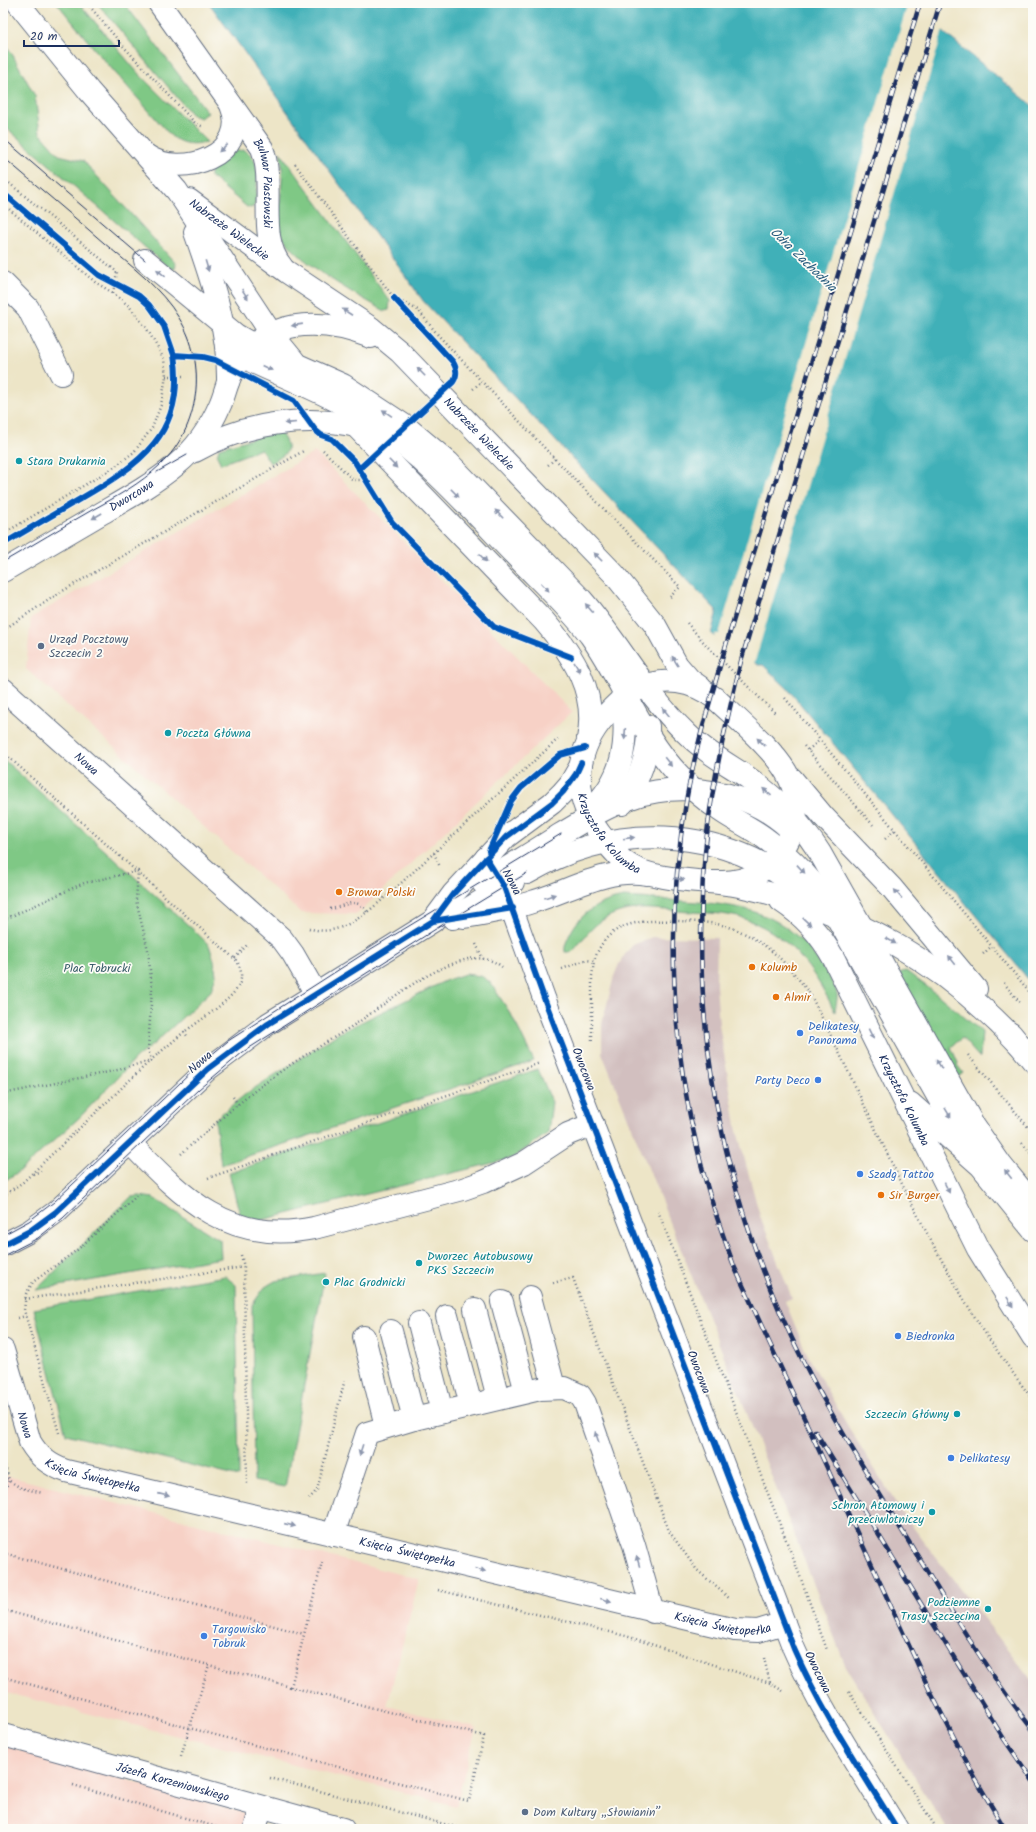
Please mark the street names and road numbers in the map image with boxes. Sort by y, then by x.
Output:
street label: Bulwar Piastowski [248,134,277,230]
street label: Nabrzeże Wieleckie [185,194,274,266]
street label: Nabrzeże Wieleckie [439,393,519,476]
street label: Dworcowa [106,475,158,517]
street label: Nowa [70,748,103,781]
street label: Krzysztofa Kolumba [572,791,644,880]
street label: Nowa [497,866,527,899]
street label: Owocowa [567,1045,601,1094]
street label: Nowa [184,1046,217,1078]
street label: Krzysztofa Kolumba [873,1051,935,1150]
street label: Owocowa [682,1348,716,1397]
street label: Nowa [12,1409,38,1441]
street label: Księcia Świętopełka [41,1453,142,1498]
street label: Księcia Świętopełka [357,1532,458,1573]
street label: Księcia Świętopełka [672,1607,774,1641]
street label: Owocowa [799,1648,836,1697]
street label: Józefa Korzeniowskiego [114,1758,231,1807]

